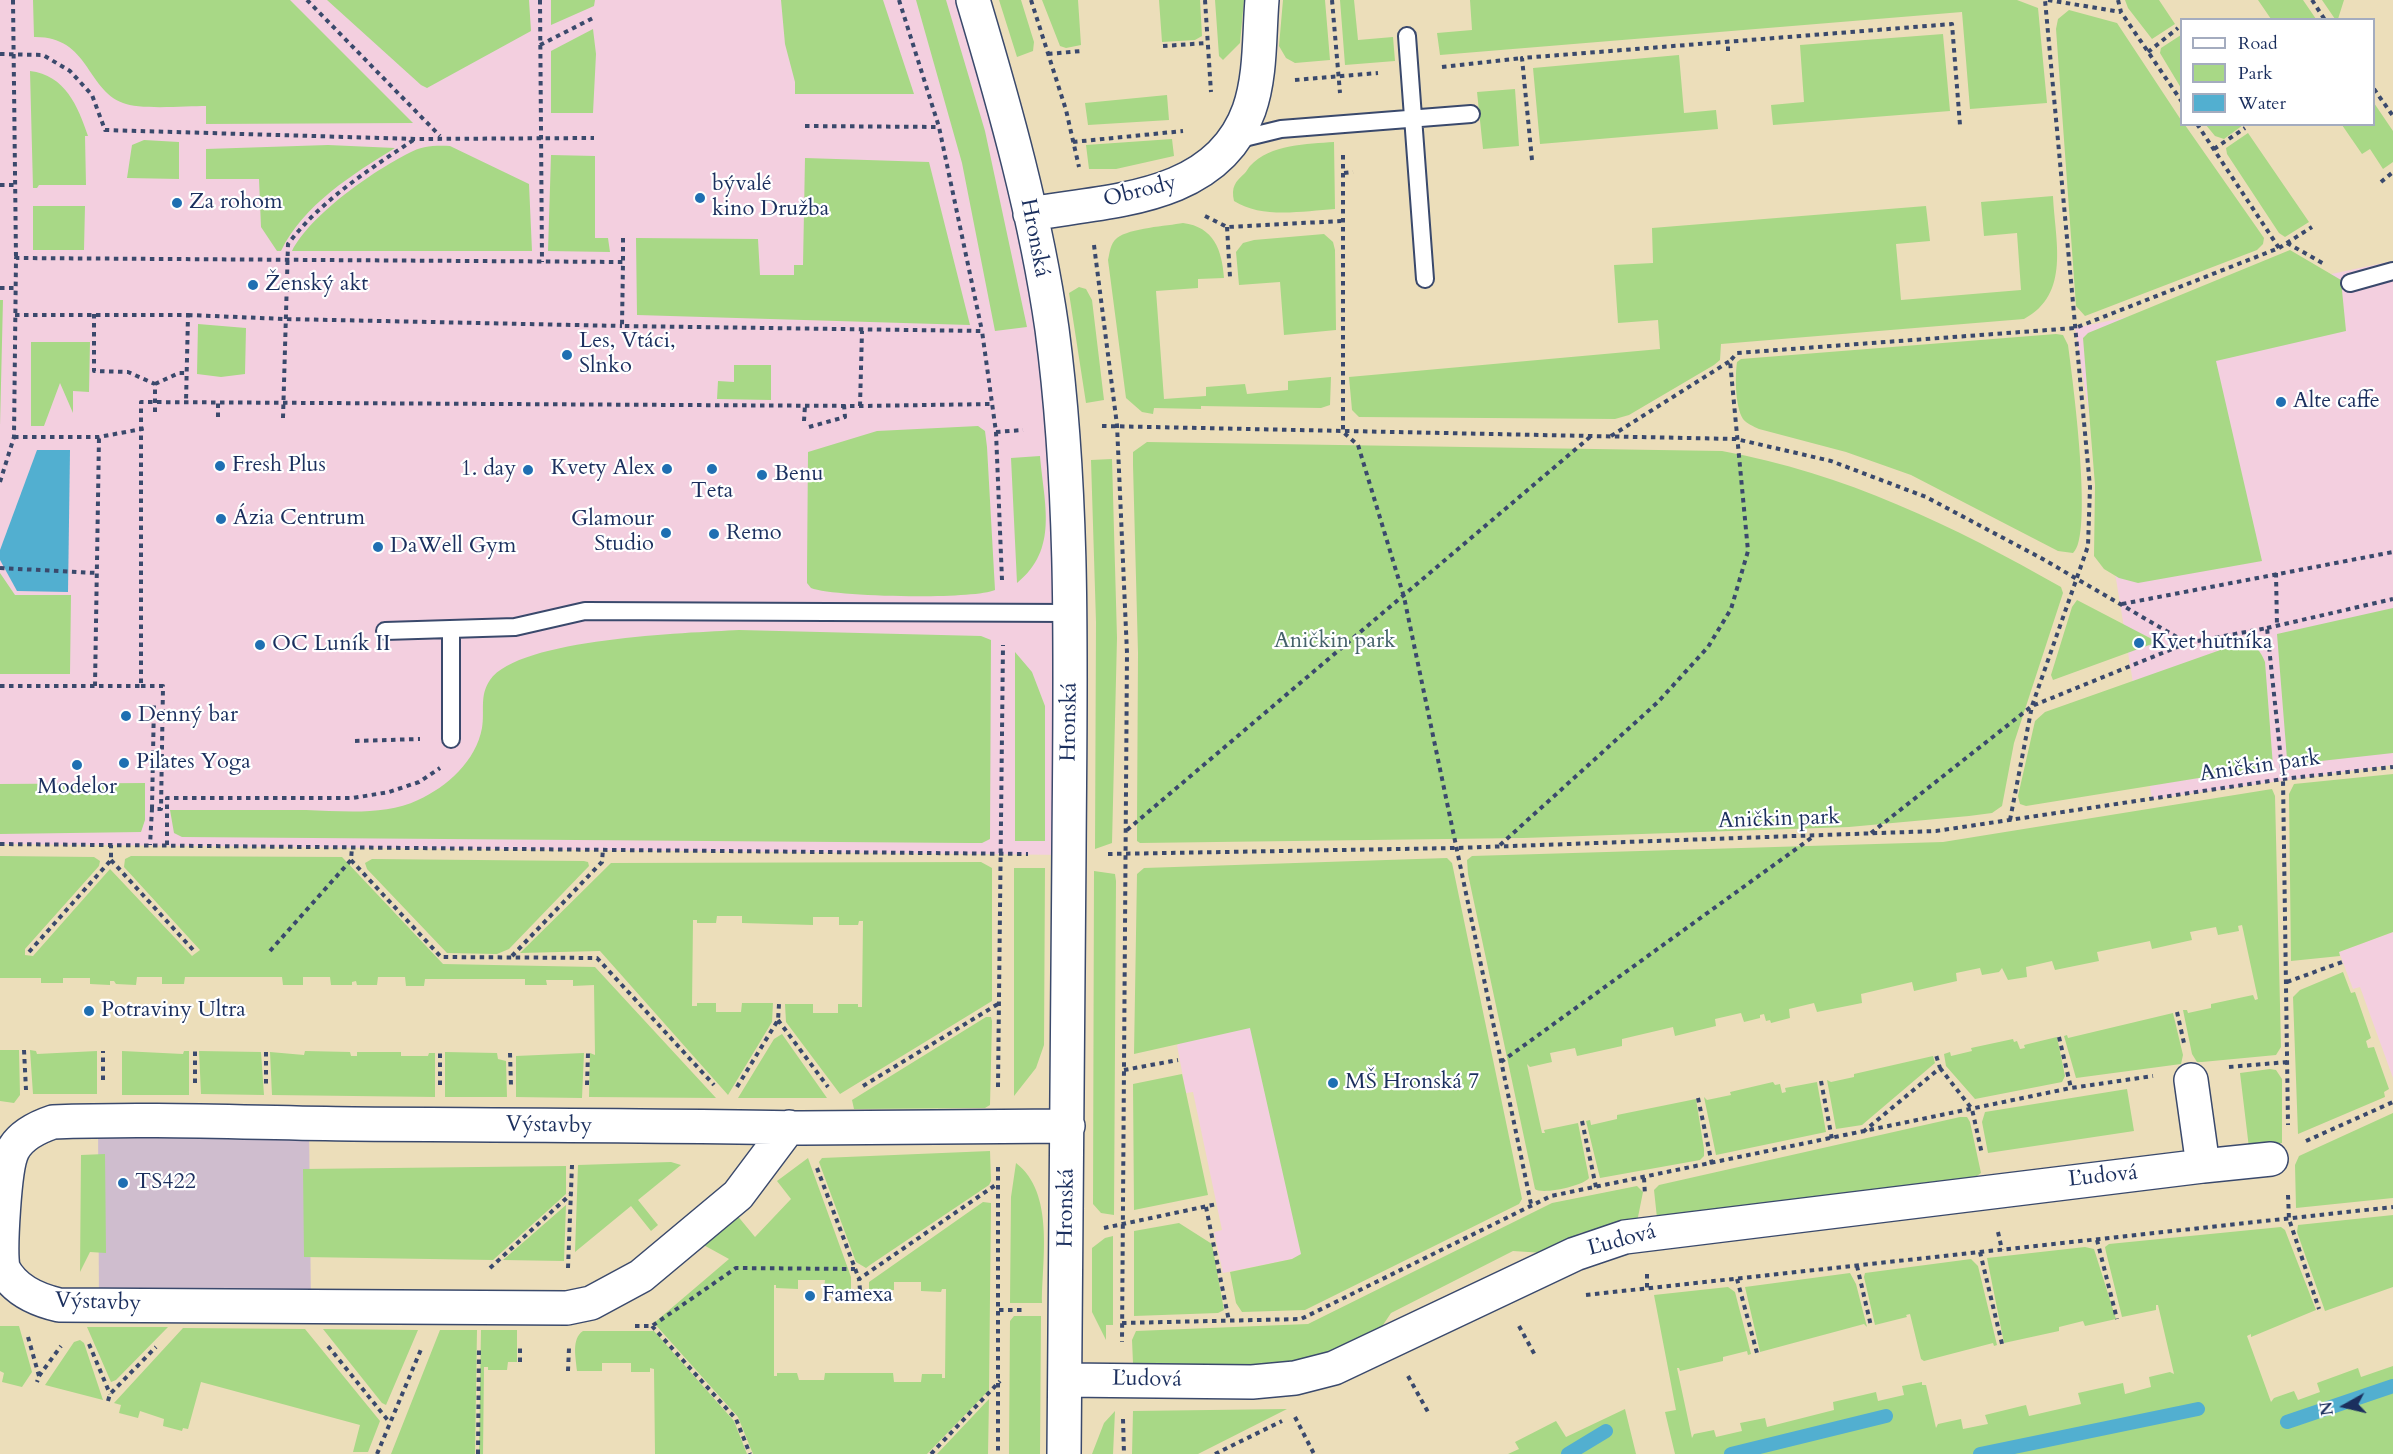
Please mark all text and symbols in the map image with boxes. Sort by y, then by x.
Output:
legend [2180,18,2375,126]
text: Road [2238,31,2278,56]
text: Park [2238,61,2273,86]
text: Water [2238,91,2286,116]
street label: Obrody [1101,170,1179,214]
place label: bývalé kino Družba [712,172,829,224]
place label: Za rohom [189,190,283,216]
marker: bývalé kino Družba [693,191,707,205]
marker: Za rohom [170,196,184,210]
street label: Hronská [1013,196,1055,280]
place label: Ženský akt [265,272,368,298]
marker: Ženský akt [246,278,260,292]
place label: Les, Vtáci, Slnko [579,329,676,380]
marker: Les, Vtáci, Slnko [560,348,574,362]
place label: Alte caffe [2293,389,2380,415]
marker: Alte caffe [2274,395,2288,409]
place label: Fresh Plus [232,453,326,479]
place label: Kvety Alex [551,456,655,482]
place label: 1. day [460,457,516,483]
marker: Fresh Plus [213,459,227,473]
marker: Kvety Alex [660,462,674,476]
marker: Teta [705,462,719,476]
place label: Benu [774,462,824,488]
marker: 1. day [521,463,535,477]
marker: Benu [755,468,769,482]
place label: Teta [691,479,733,505]
place label: Ázia Centrum [233,506,365,532]
place label: Glamour Studio [571,507,654,558]
marker: Ázia Centrum [214,512,228,526]
place label: Remo [726,521,782,547]
marker: Glamour Studio [659,526,673,540]
marker: Remo [707,527,721,541]
place label: DaWell Gym [390,534,516,560]
marker: DaWell Gym [371,540,385,554]
park label: Aničkin park [1274,629,1396,655]
place label: Kvet hutníka [2151,630,2272,656]
place label: OC Luník II [272,632,391,658]
marker: Kvet hutníka [2132,636,2146,650]
marker: OC Luník II [253,638,267,652]
street label: Hronská [1056,682,1084,762]
place label: Denný bar [138,703,238,729]
marker: Denný bar [119,709,133,723]
street label: Aničkin park [2198,745,2322,789]
place label: Pilates Yoga [136,750,251,776]
marker: Pilates Yoga [117,756,131,770]
marker: Modelor [70,758,84,772]
place label: Modelor [37,775,117,801]
street label: Aničkin park [1718,805,1840,835]
place label: Potraviny Ultra [101,998,246,1024]
marker: Potraviny Ultra [82,1004,96,1018]
place label: MŠ Hronská 7 [1345,1070,1479,1096]
marker: MŠ Hronská 7 [1326,1076,1340,1090]
street label: Výstavby [506,1112,592,1140]
street label: Ľudová [2067,1160,2139,1194]
street label: Hronská [1053,1168,1081,1248]
place label: TS422 [135,1170,196,1196]
marker: TS422 [116,1176,130,1190]
street label: Ľudová [1585,1219,1659,1263]
place label: Famexa [822,1283,893,1309]
street label: Výstavby [54,1288,142,1318]
marker: Famexa [803,1289,817,1303]
street label: Ľudová [1112,1366,1182,1394]
north arrow [2315,1376,2375,1436]
text: N [2315,1400,2339,1417]

